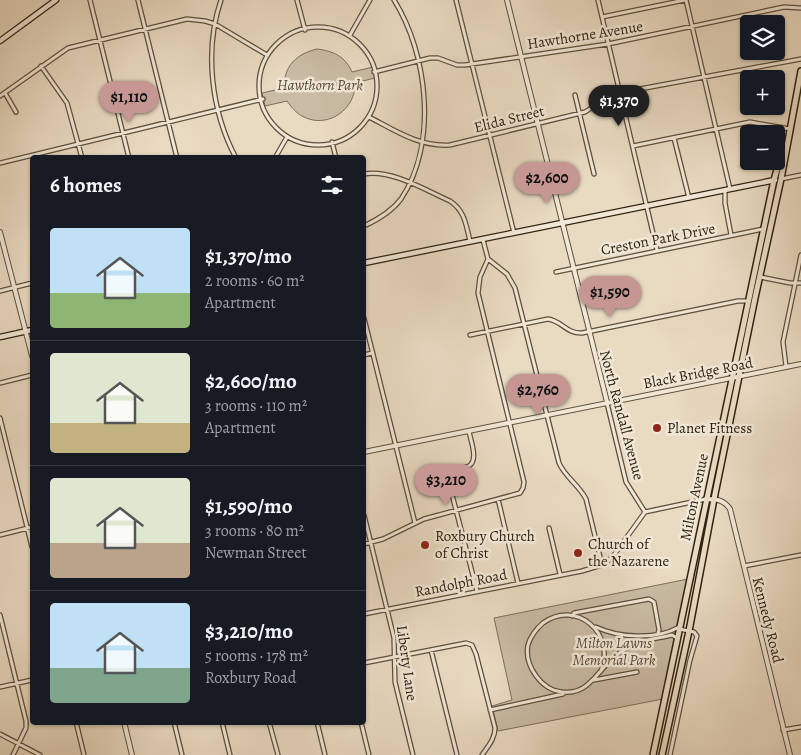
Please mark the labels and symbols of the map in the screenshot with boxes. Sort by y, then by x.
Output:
street label: Hawthorne Avenue [526,16,645,54]
park label: Hawthorn Park [277,75,363,95]
pin: $1,110 [88,80,170,123]
pin: $1,370 [578,84,660,127]
street label: Elida Street [472,101,546,137]
pin: $2,600 [506,162,588,204]
street label: Creston Park Drive [599,218,717,260]
pin: $1,590 [569,276,651,318]
street label: North Randall Avenue [595,348,649,482]
street label: Black Bridge Road [641,352,756,393]
pin: $2,760 [497,374,579,416]
place label: Planet Fitness [667,418,752,438]
marker: Planet Fitness [651,422,663,434]
street label: Milton Avenue [675,451,713,542]
pin: $3,210 [405,464,487,506]
place label: Roxbury Church of Christ [435,526,535,563]
place label: Church of the Nazarene [588,534,670,571]
marker: Roxbury Church of Christ [419,539,431,551]
marker: Church of the Nazarene [572,547,584,559]
street label: Randolph Road [413,564,510,602]
street label: Kennedy Road [748,575,789,666]
street label: Liberty Lane [392,624,422,702]
park label: Milton Lawns Memorial Park [573,633,656,670]

